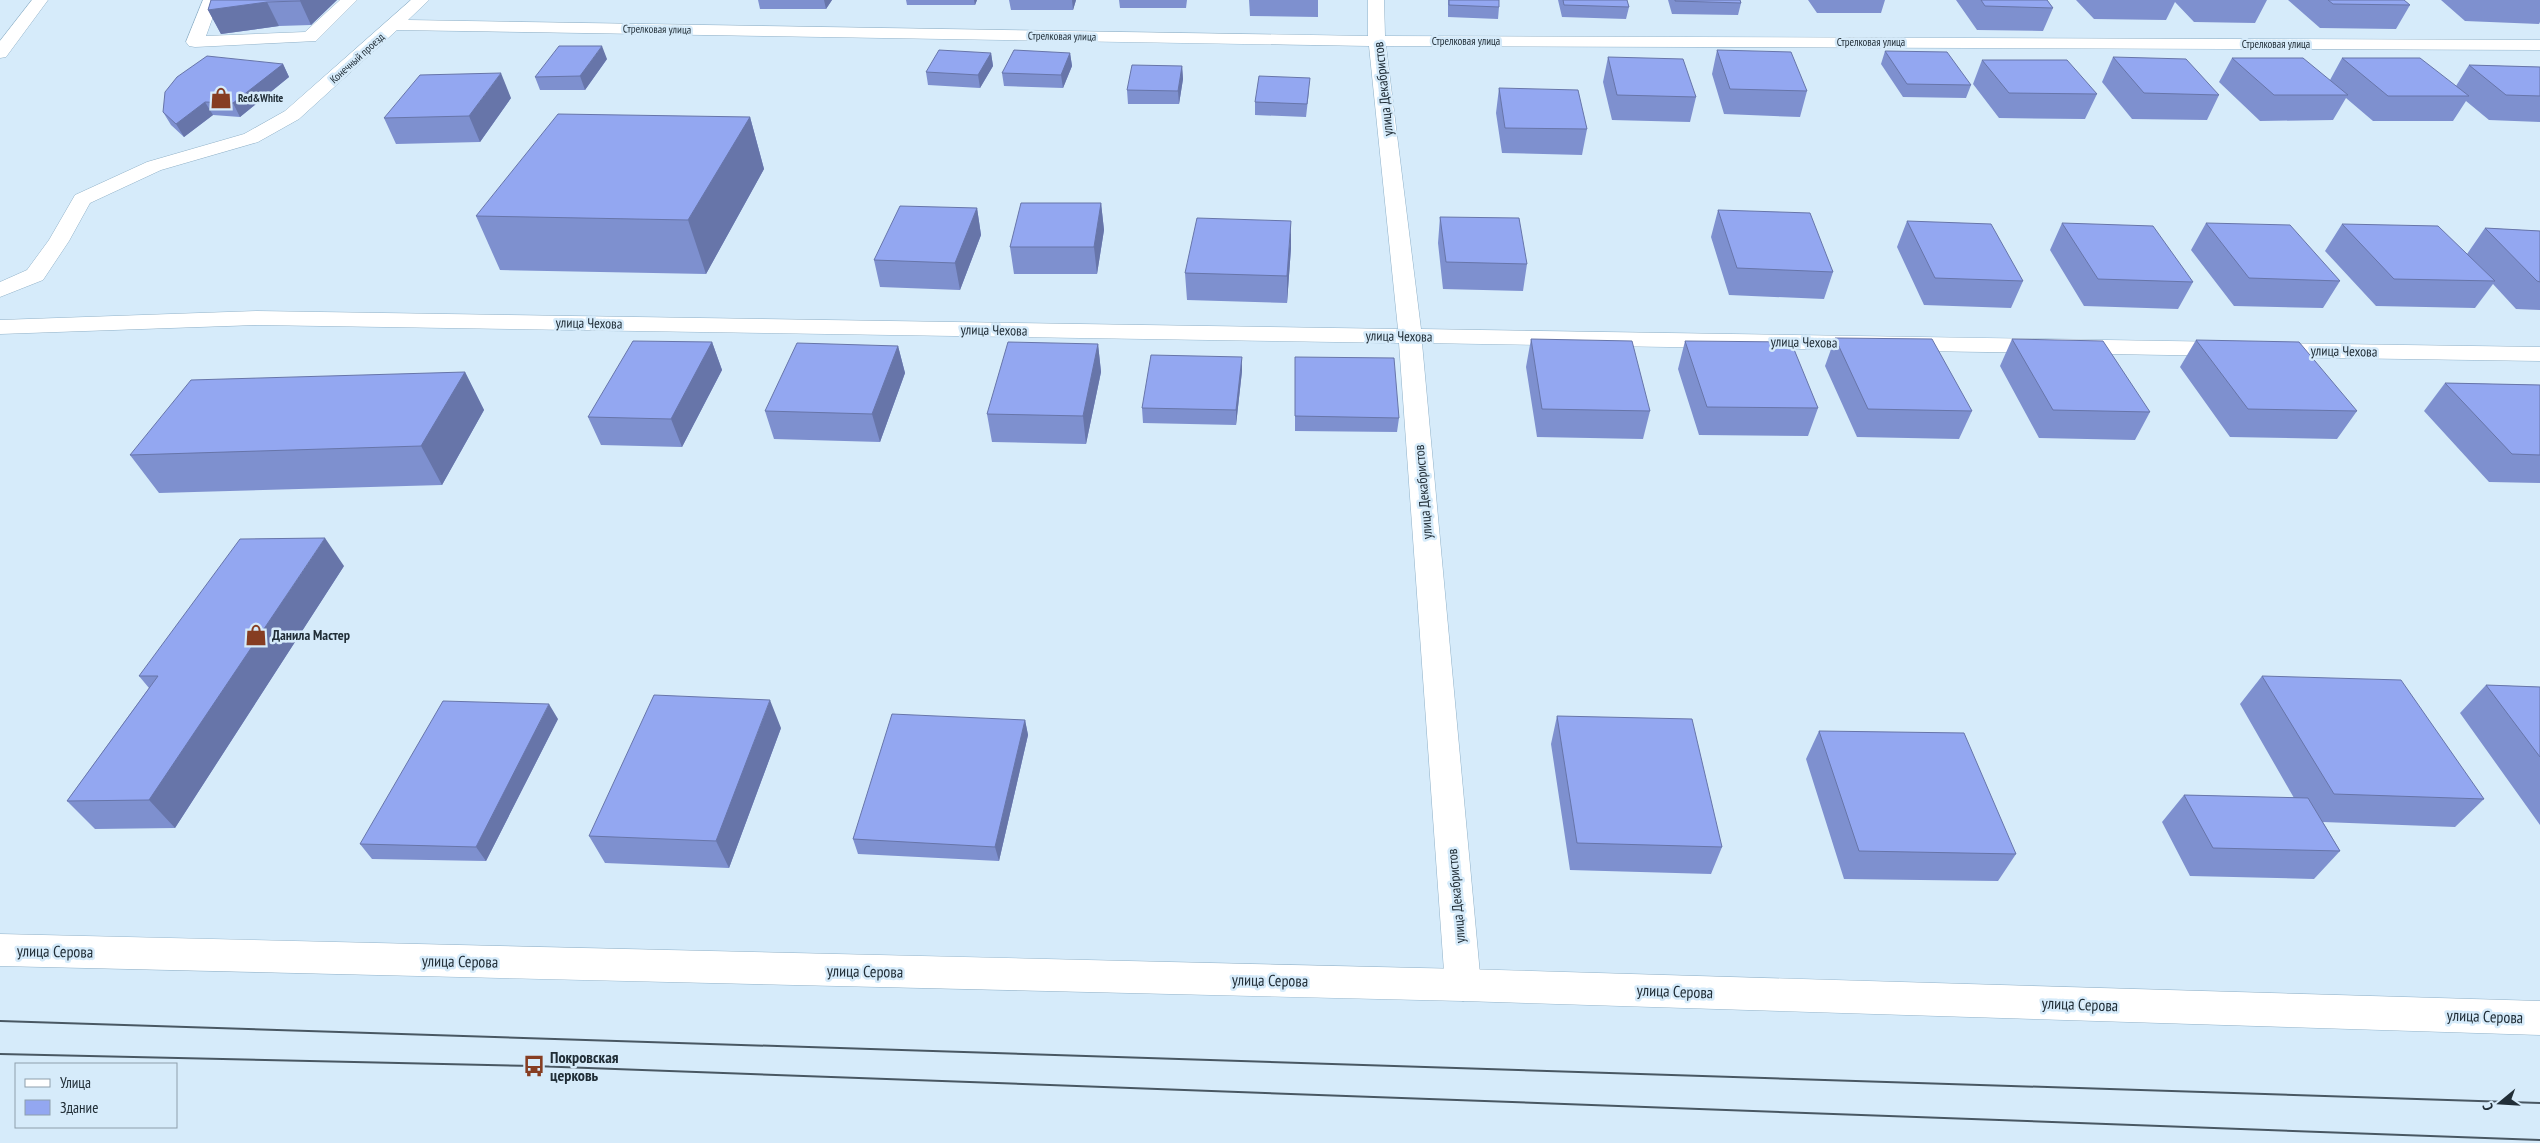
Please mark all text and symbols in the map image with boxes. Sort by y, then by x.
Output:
street label: Стрелковая улица [623,21,691,37]
street label: Стрелковая улица [1028,28,1096,44]
street label: Конечный проезд [327,30,387,86]
street label: Стрелковая улица [1432,34,1500,48]
street label: Стрелковая улица [1837,35,1905,49]
street label: Стрелковая улица [2242,37,2310,51]
street label: улица Декабристов [1369,41,1397,137]
shop icon: Red&White [208,85,234,111]
place label: Red&White [238,91,284,105]
street label: улица Чехова [555,313,623,333]
street label: улица Чехова [960,320,1028,340]
street label: улица Чехова [1365,326,1433,346]
street label: улица Чехова [1770,332,1838,352]
street label: улица Чехова [2310,341,2378,361]
street label: улица Декабристов [1410,444,1436,540]
shop icon: Данила Мастер [243,622,269,648]
place label: Данила Мастер [272,626,350,644]
street label: улица Декабристов [1443,848,1469,944]
street label: улица Серова [17,940,93,962]
street label: улица Серова [422,950,498,972]
street label: улица Серова [827,960,903,982]
street label: улица Серова [1232,969,1308,991]
street label: улица Серова [1636,980,1714,1002]
street label: улица Серова [2041,993,2119,1015]
street label: улица Серова [2446,1005,2524,1027]
place label: Покровская церковь [550,1047,619,1085]
bus stop icon: Покровская церковь [521,1053,547,1079]
legend [15,1063,178,1128]
text: Улица [60,1073,91,1092]
north arrow [2475,1078,2525,1128]
text: Здание [60,1098,98,1117]
text: С [2478,1101,2497,1113]

